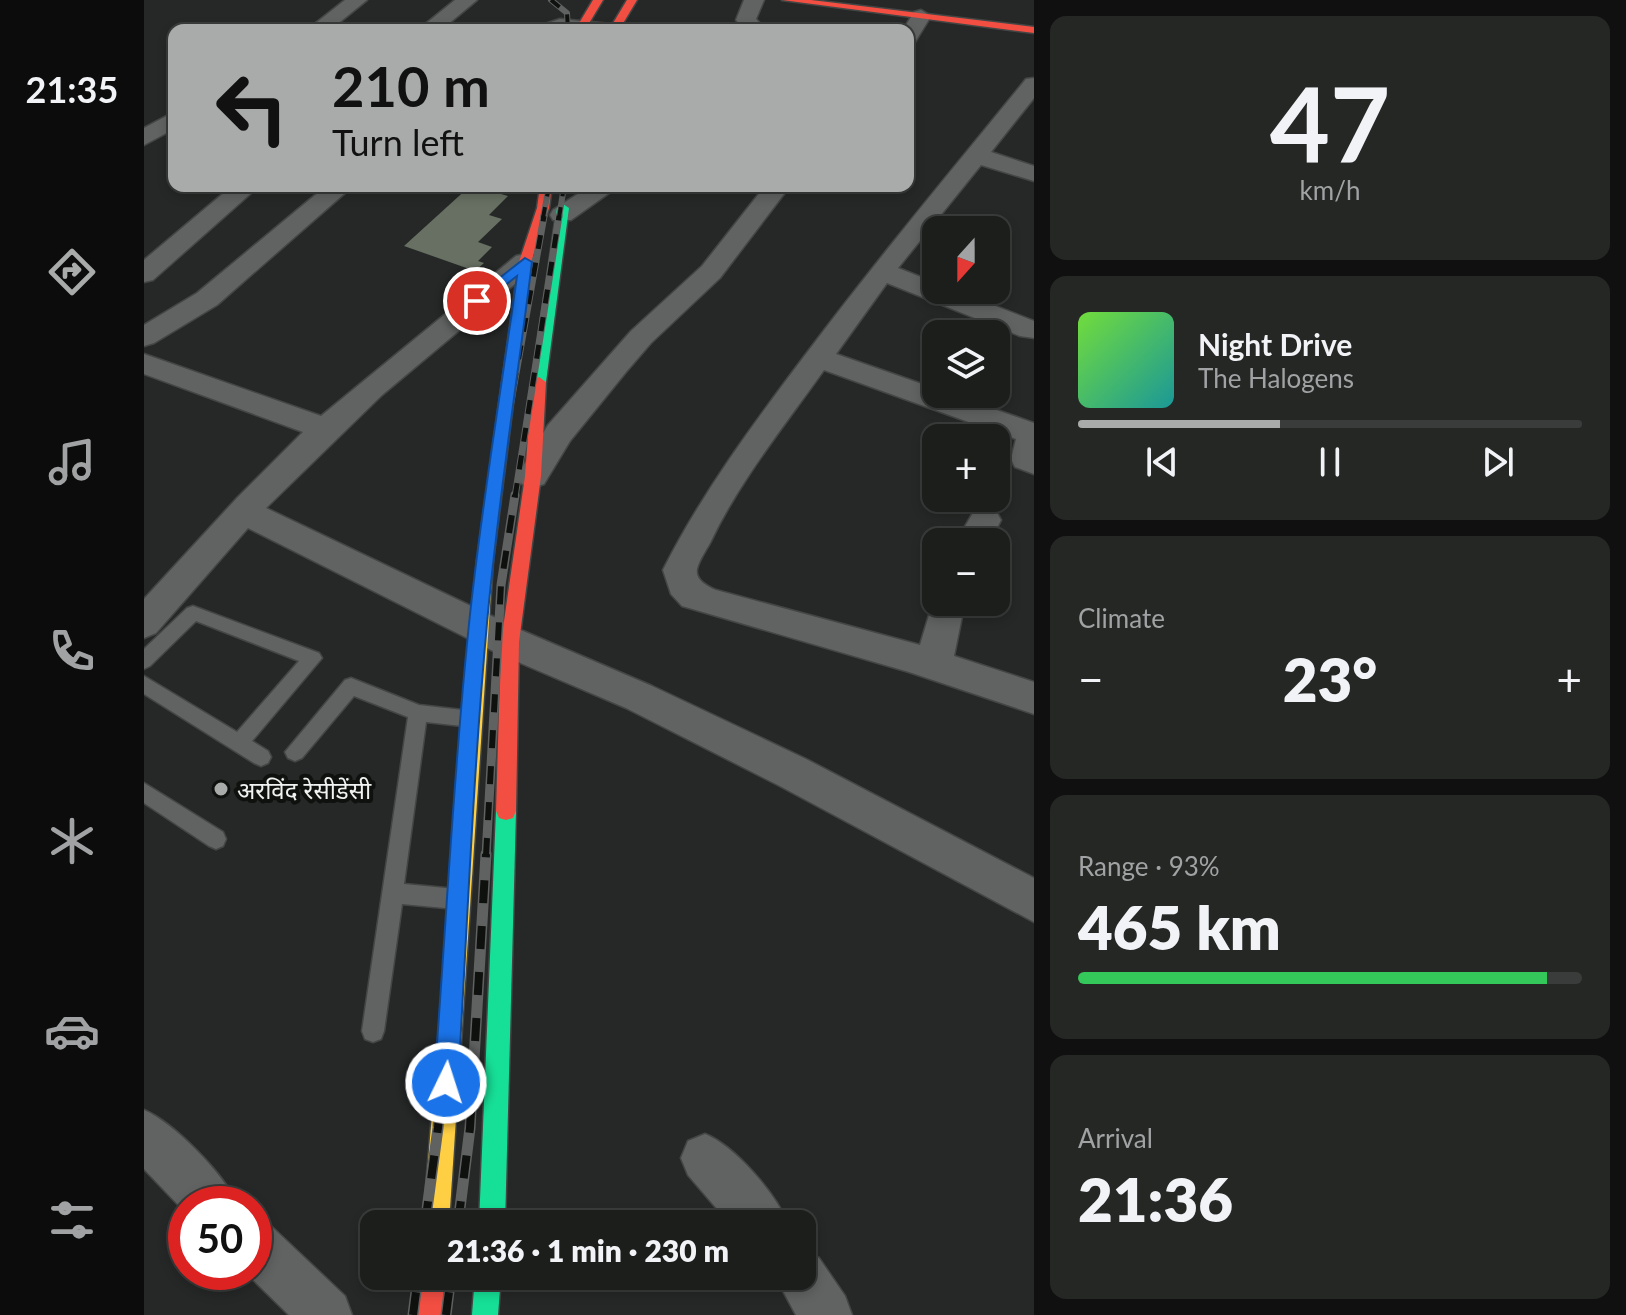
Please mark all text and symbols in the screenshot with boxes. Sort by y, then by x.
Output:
text: 210 m [332,52,490,119]
icon: left [200,56,304,160]
text: 47 [1270,59,1390,184]
text: 21:35 [26,67,118,111]
text: Turn left [332,120,464,164]
text: km/h [1300,174,1360,206]
north arrow [922,216,1010,304]
map controls [922,216,1010,616]
icon: directions [44,244,100,300]
pin [443,267,511,335]
icon: arrive [455,279,499,323]
button: layers [922,320,1010,408]
text: Night Drive [1198,326,1352,362]
text: The Halogens [1198,362,1354,394]
button: + [922,424,1010,512]
icon: music [44,434,100,490]
icon: previous [1140,440,1184,484]
icon: pause [1308,440,1352,484]
icon: next [1476,440,1520,484]
button: − [922,528,1010,616]
text: Climate [1078,602,1165,634]
icon: phone [44,623,100,679]
text: 23° [1283,643,1377,715]
text: − [1078,653,1104,705]
text: + [1556,653,1582,705]
place label: अरविंद रेसीडेंसी [237,775,372,804]
marker: अरविंद रेसीडेंसी [212,780,230,798]
icon: climate [44,813,100,869]
text: Range · 93% [1078,850,1220,882]
text: 465 km [1078,891,1281,963]
icon: car [44,1003,100,1059]
position arrow [404,1041,488,1125]
text: Arrival [1078,1122,1153,1154]
text: 21:36 [1078,1163,1233,1235]
speed limit sign: 50 [168,1186,272,1290]
icon: filters [44,1192,100,1248]
text: 21:36 · 1 min · 230 m [447,1232,729,1268]

